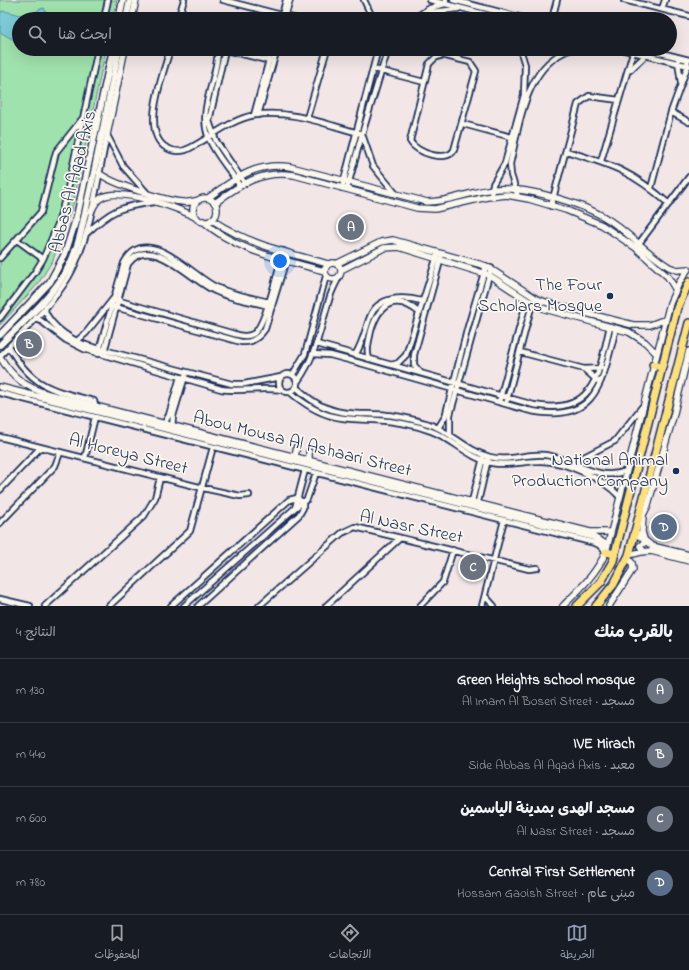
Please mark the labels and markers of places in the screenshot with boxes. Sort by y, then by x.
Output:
pin: A [338,212,364,242]
place label: The Four Scholars Mosque [478,273,603,320]
marker: The Four Scholars Mosque [605,291,615,301]
pin: B [16,329,42,359]
place label: National Animal Production Company [512,448,668,495]
marker: National Animal Production Company [671,466,681,476]
pin: D [651,512,677,542]
pin: C [460,552,486,582]

